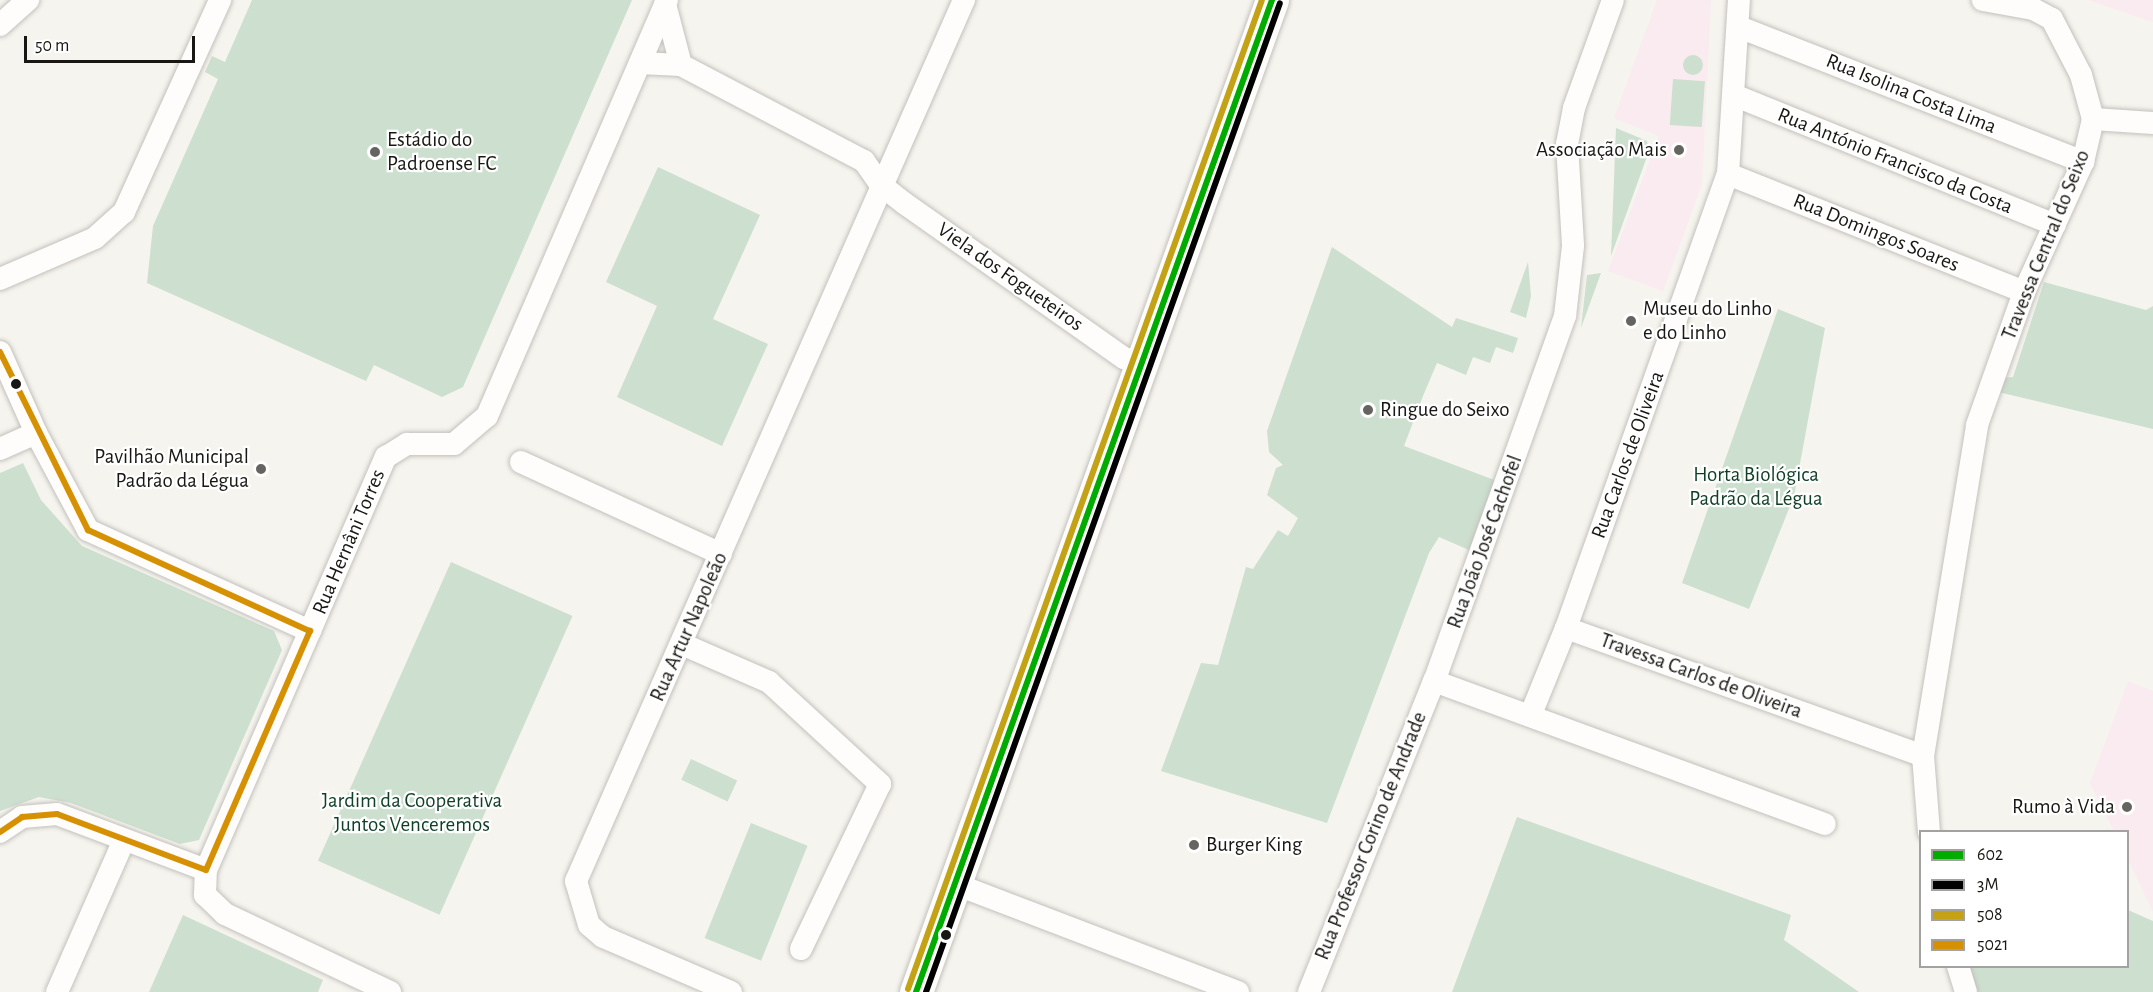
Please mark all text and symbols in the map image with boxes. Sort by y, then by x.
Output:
scale bar [27,24,198,62]
text: 50 m [35,37,69,55]
street label: Rua Isolina Costa Lima [1822,48,2000,140]
street label: Rua António Francisco da Costa [1774,102,2016,220]
place label: Estádio do Padroense FC [387,127,496,177]
place label: Associação Mais [1536,137,1667,163]
marker: Associação Mais [1672,143,1686,157]
marker: Estádio do Padroense FC [368,145,382,159]
street label: Travessa Central do Seixo [1996,146,2096,344]
street label: Rua Domingos Soares [1789,188,1963,278]
street label: Viela dos Fogueteiros [932,217,1088,337]
place label: Museu do Linho e do Linho [1643,296,1772,346]
marker: Museu do Linho e do Linho [1624,314,1638,328]
street label: Rua Carlos de Oliveira [1586,368,1670,542]
unlabelled marker [10,378,22,390]
place label: Ringue do Seixo [1380,397,1510,423]
marker: Ringue do Seixo [1361,403,1375,417]
place label: Pavilhão Municipal Padrão da Légua [94,444,249,494]
street label: Rua João José Cachofel [1442,452,1528,632]
marker: Pavilhão Municipal Padrão da Légua [254,462,268,476]
park label: Horta Biológica Padrão da Légua [1689,462,1823,512]
street label: Rua Hernâni Torres [307,466,391,618]
street label: Rua Artur Napoleão [645,548,733,706]
street label: Travessa Carlos de Oliveira [1597,628,1805,724]
street label: Rua Professor Corino de Andrade [1310,708,1432,964]
park label: Jardim da Cooperativa Juntos Venceremos [322,788,502,838]
place label: Rumo à Vida [2012,794,2115,820]
marker: Rumo à Vida [2120,800,2134,814]
legend [1919,830,2129,968]
place label: Burger King [1206,832,1302,858]
marker: Burger King [1187,838,1201,852]
text: 602 [1977,846,2003,864]
text: 3M [1977,876,1999,894]
text: 508 [1977,906,2003,924]
unlabelled marker [940,929,952,941]
text: 5021 [1977,936,2008,954]

